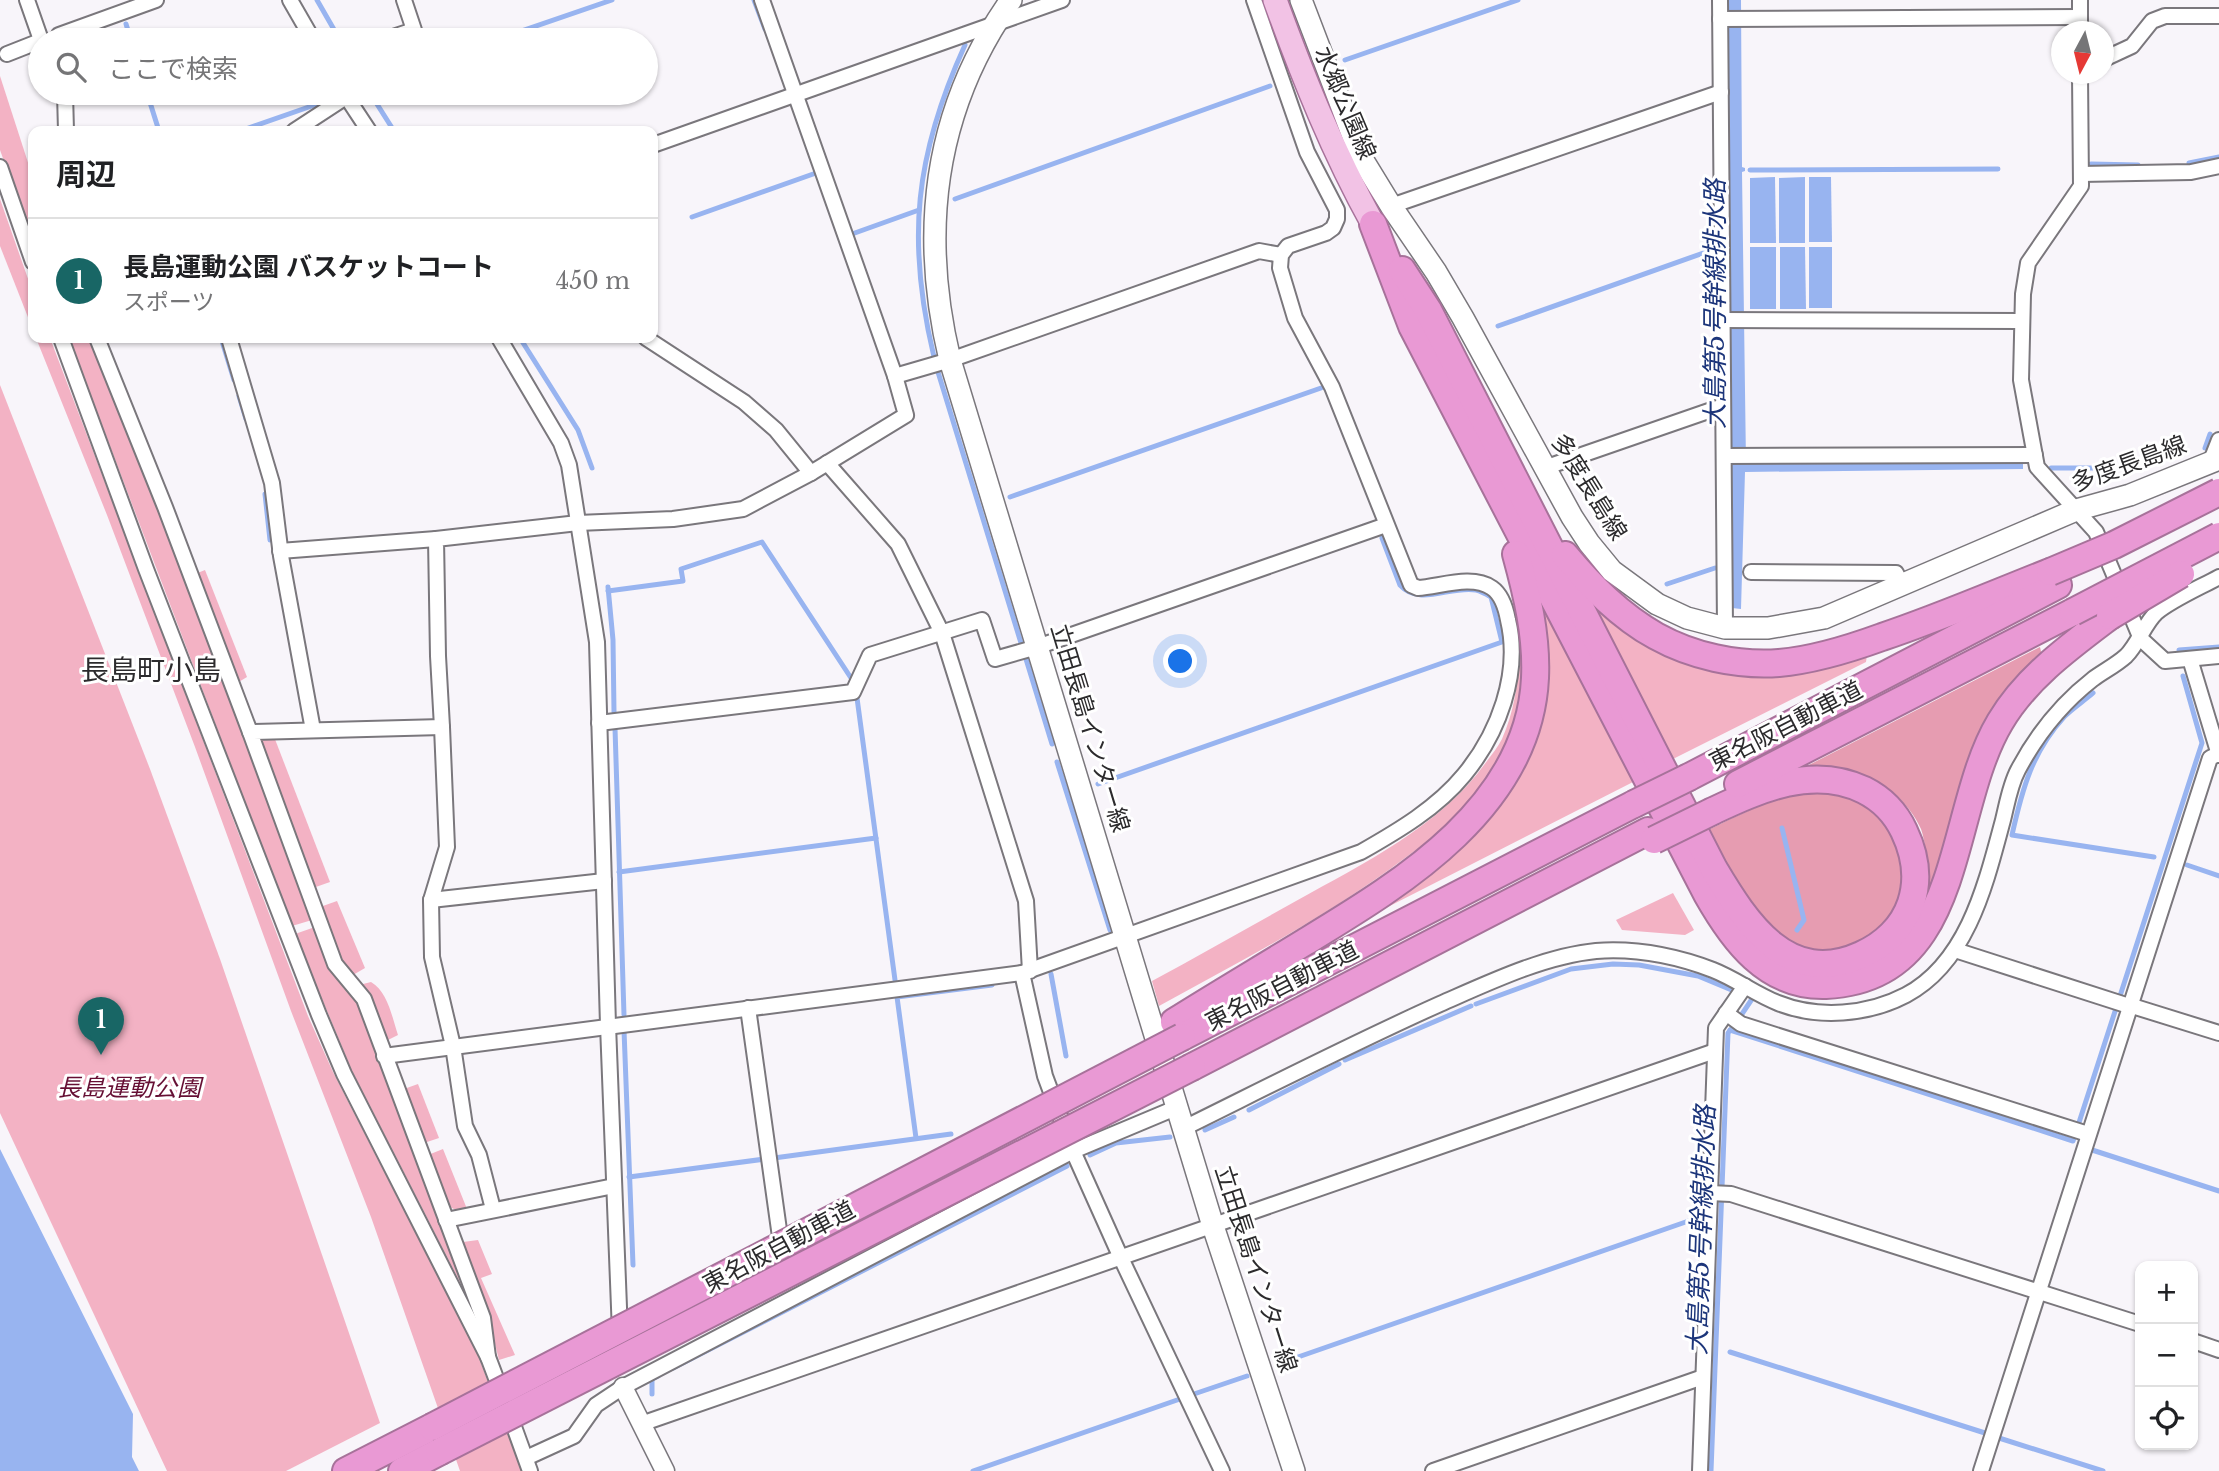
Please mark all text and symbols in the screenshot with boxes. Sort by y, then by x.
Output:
north arrow [2051,21,2114,84]
search box [28,28,658,105]
street label: 水郷公園線 [1309,42,1382,164]
icon: search [52,48,90,86]
text: ここで検索 [108,53,238,85]
text: 周辺 [56,156,116,193]
water label: 大島第5号幹線排水路 [1699,177,1731,429]
text: 長島運動公園 バスケットコート [123,251,494,283]
text: 1 [74,267,84,295]
text: 450 m [556,267,630,295]
text: スポーツ [123,288,215,316]
street label: 多度長島線 [1545,428,1634,545]
street label: 多度長島線 [2067,429,2190,498]
street label: 立田長島インター線 [1045,620,1136,835]
your location [1163,644,1197,678]
district label: 長島町小島 [81,653,221,688]
street label: 東名阪自動車道 [1704,674,1867,777]
street label: 東名阪自動車道 [1200,934,1363,1037]
pin: 1 [78,997,124,1055]
park label: 長島運動公園 [57,1073,204,1102]
water label: 大島第5号幹線排水路 [1681,1103,1721,1355]
street label: 立田長島インター線 [1209,1162,1304,1376]
street label: 東名阪自動車道 [698,1194,860,1299]
map controls [2135,1261,2198,1450]
button: + [2135,1261,2198,1324]
button: − [2135,1324,2198,1387]
button: locate [2135,1387,2198,1450]

